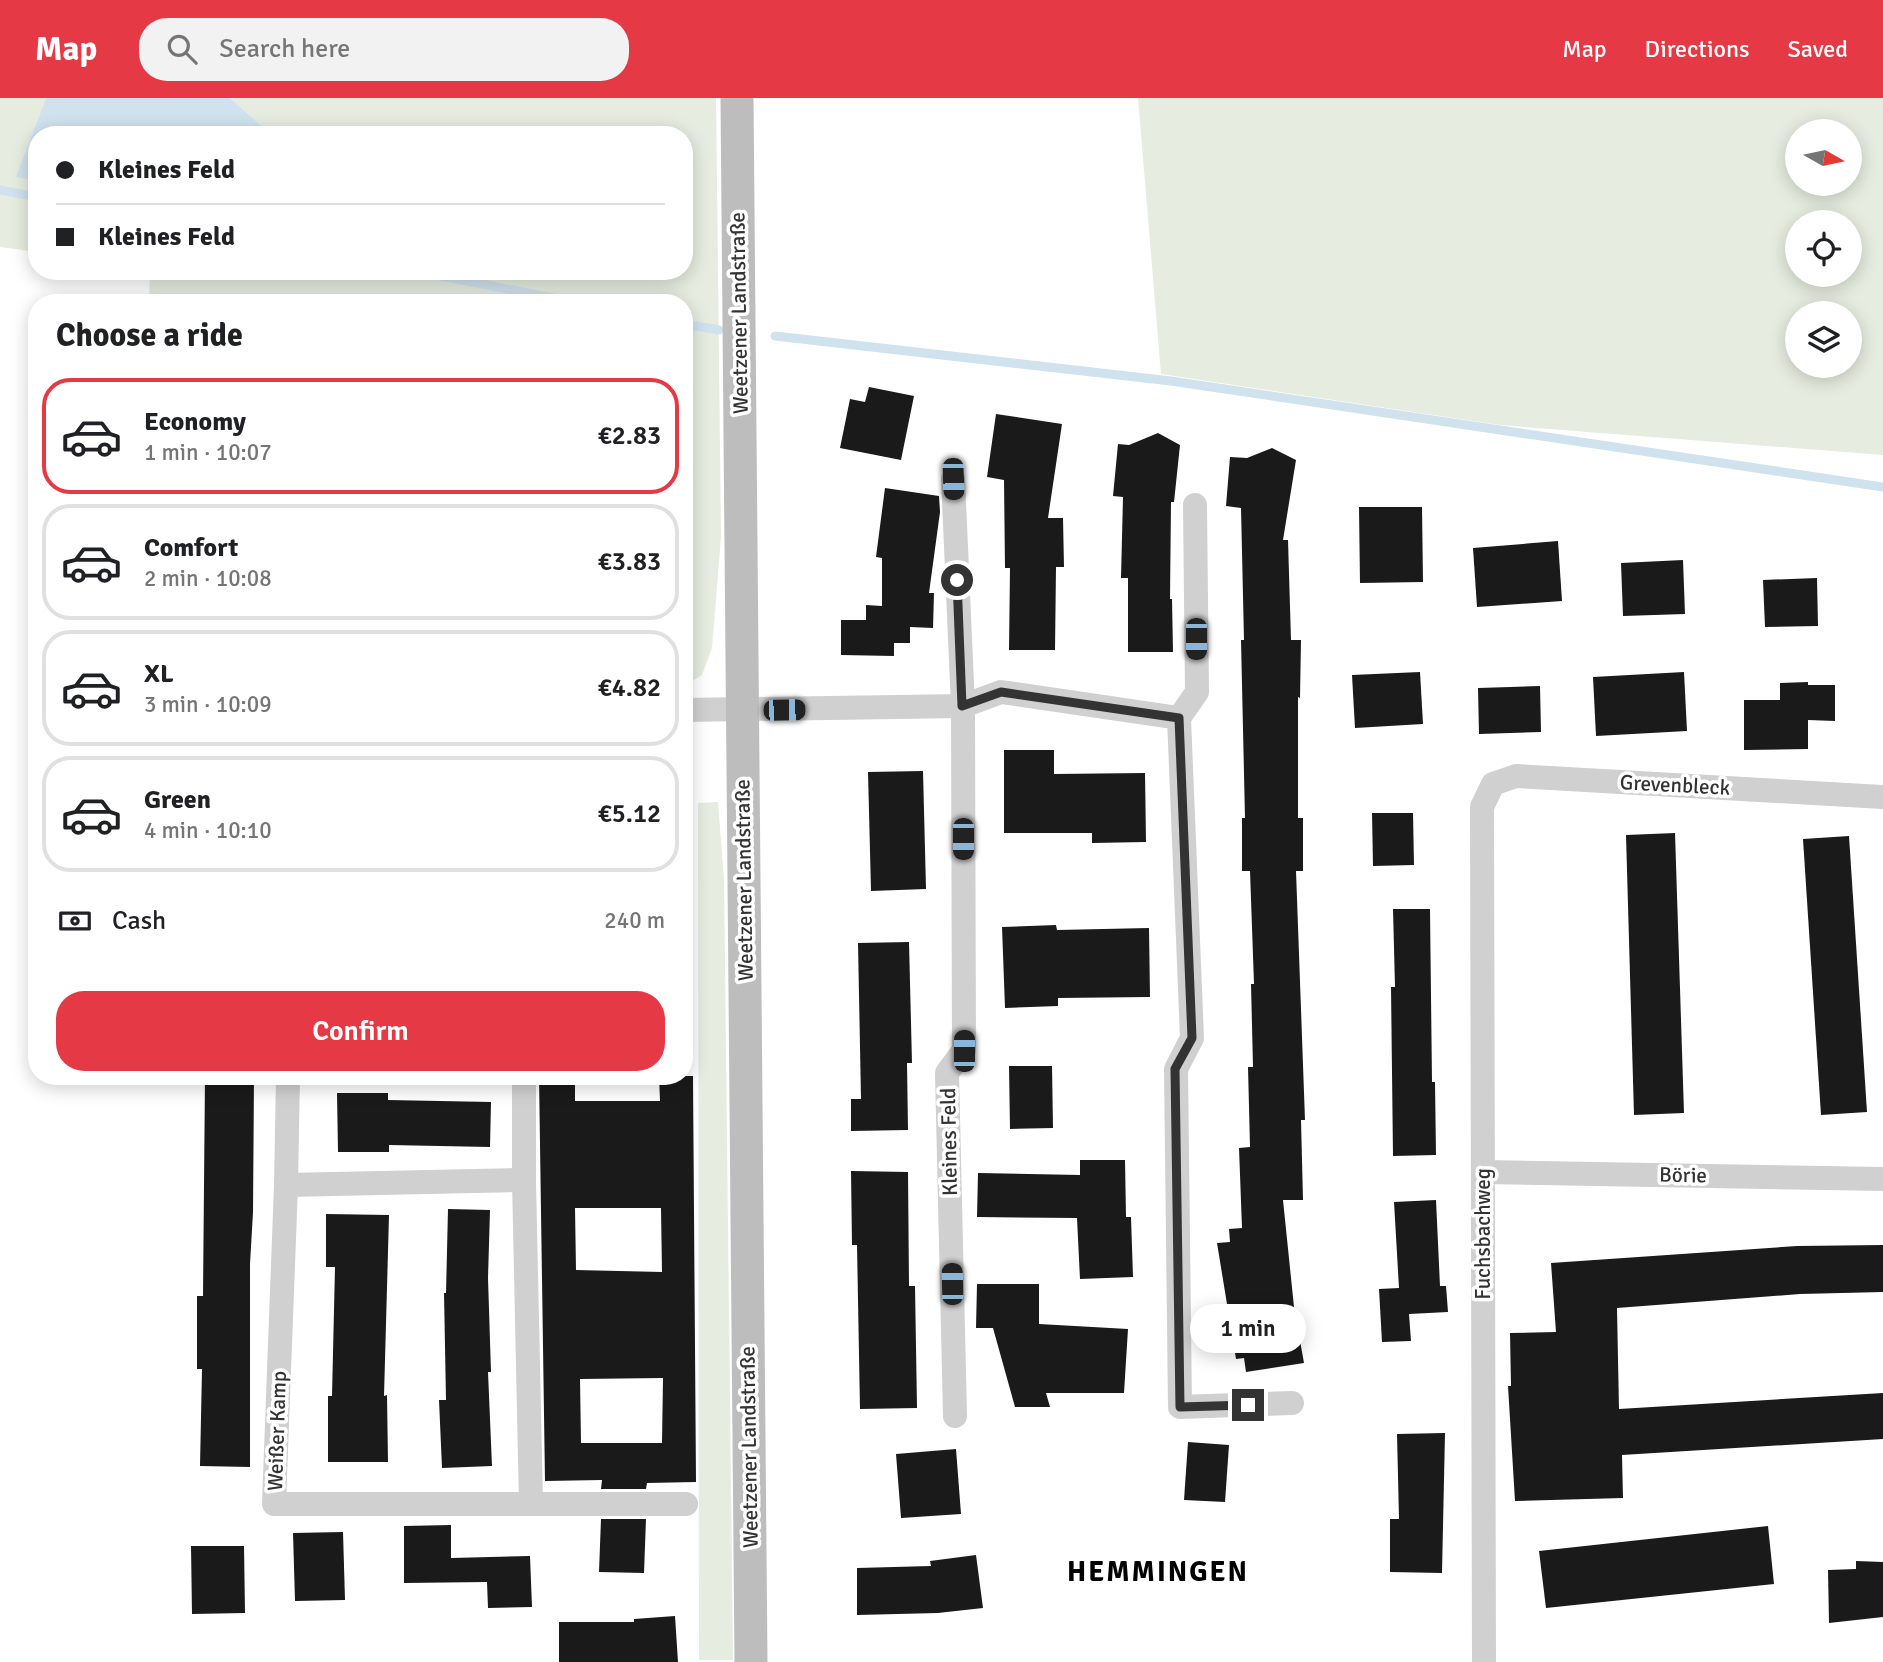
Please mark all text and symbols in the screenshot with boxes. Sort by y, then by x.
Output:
search box [139,18,629,81]
text: Map [35,29,97,70]
icon: search [163,30,201,68]
text: Search here [219,33,350,65]
text: Map [1562,34,1607,64]
text: Directions [1645,34,1750,64]
text: Saved [1788,34,1848,64]
north arrow [1785,119,1862,196]
map controls [1785,119,1862,378]
text: Kleines Feld [98,154,235,186]
button: locate [1785,210,1862,287]
street label: Weetzener Landstraße [724,212,754,414]
text: Kleines Feld [98,221,235,253]
button: layers [1785,301,1862,378]
text: Choose a ride [56,316,243,355]
icon: car [60,405,123,468]
text: Economy [144,406,246,438]
text: €2.83 [598,420,661,452]
text: 1 min · 10:07 [144,438,272,467]
car [942,458,965,500]
icon: car [60,531,123,594]
text: Comfort [144,532,238,564]
text: €3.83 [598,546,661,578]
text: 2 min · 10:08 [144,564,272,593]
route start [941,564,973,596]
car [1186,618,1207,660]
icon: car [60,657,123,720]
text: XL [144,658,174,690]
text: €4.82 [598,672,661,704]
text: 3 min · 10:09 [144,690,272,719]
car [763,699,806,721]
street label: Grevenbleck [1619,769,1731,801]
street label: Weetzener Landstraße [729,779,759,981]
icon: car [60,783,123,846]
text: Green [144,784,211,816]
text: €5.12 [598,798,661,830]
text: 4 min · 10:10 [144,816,272,845]
car [953,818,974,860]
icon: cash [56,902,94,940]
text: Cash [112,905,166,937]
text: 240 m [604,906,665,935]
button: Confirm [56,991,665,1071]
car [954,1030,975,1072]
street label: Kleines Feld [935,1088,963,1196]
street label: Börie [1659,1162,1707,1188]
street label: Fuchsbachweg [1470,1168,1496,1300]
car [942,1263,963,1305]
callout: 1 min [1190,1304,1306,1352]
text: 1 min [1220,1314,1276,1343]
street label: Weetzener Landstraße [734,1346,764,1548]
street label: Weißer Kamp [262,1370,292,1492]
route end [1232,1389,1264,1421]
district label: HEMMINGEN [1067,1555,1249,1589]

